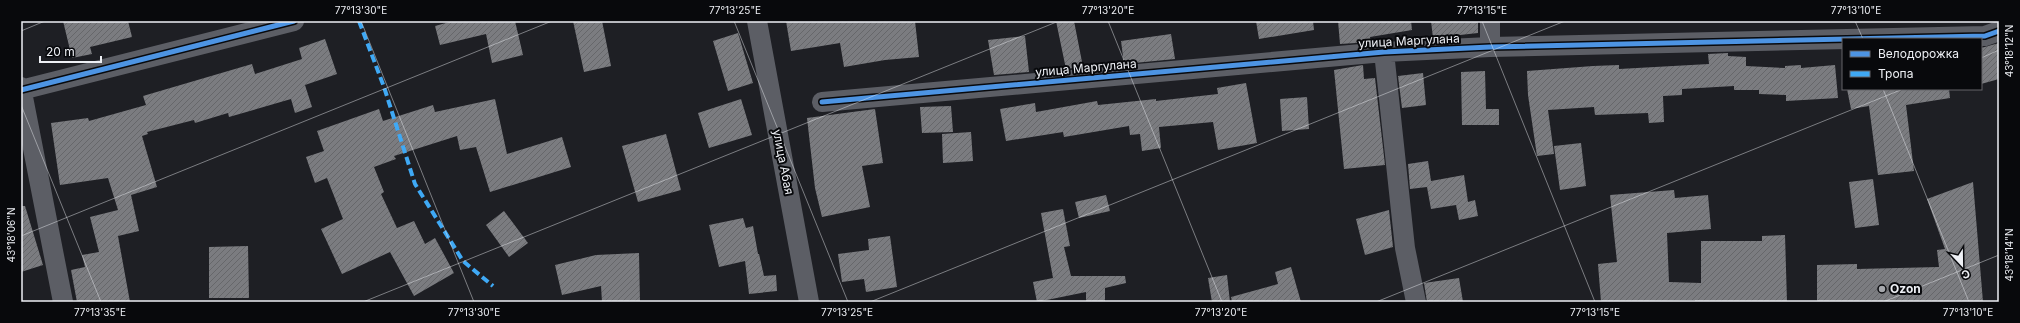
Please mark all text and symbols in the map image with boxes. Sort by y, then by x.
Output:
text: 77°13'30"E [335,4,387,16]
text: 77°13'25"E [709,4,761,16]
text: 77°13'20"E [1082,4,1134,16]
text: 77°13'15"E [1457,4,1507,16]
text: 77°13'10"E [1831,4,1881,16]
text: 43°18'12"N [2003,25,2015,77]
street label: улица Маргулана [1358,30,1460,51]
scale bar [40,38,101,64]
legend [1842,38,1982,90]
text: 20 m [46,44,75,59]
text: Велодорожка [1878,46,1959,61]
street label: улица Маргулана [1035,56,1137,79]
text: Тропа [1878,66,1913,81]
street label: улица Абая [770,128,797,196]
text: 43°18'06"N [5,208,17,263]
text: 43°18'14"N [2003,228,2015,282]
north arrow [1942,245,1982,285]
text: С [1959,266,1972,282]
place label: Ozon [1890,281,1921,296]
marker: Ozon [1877,284,1887,294]
text: 77°13'35"E [74,306,126,318]
text: 77°13'30"E [448,306,500,318]
text: 77°13'25"E [821,306,873,318]
text: 77°13'20"E [1195,306,1247,318]
text: 77°13'15"E [1570,306,1620,318]
text: 77°13'10"E [1943,306,1993,318]

